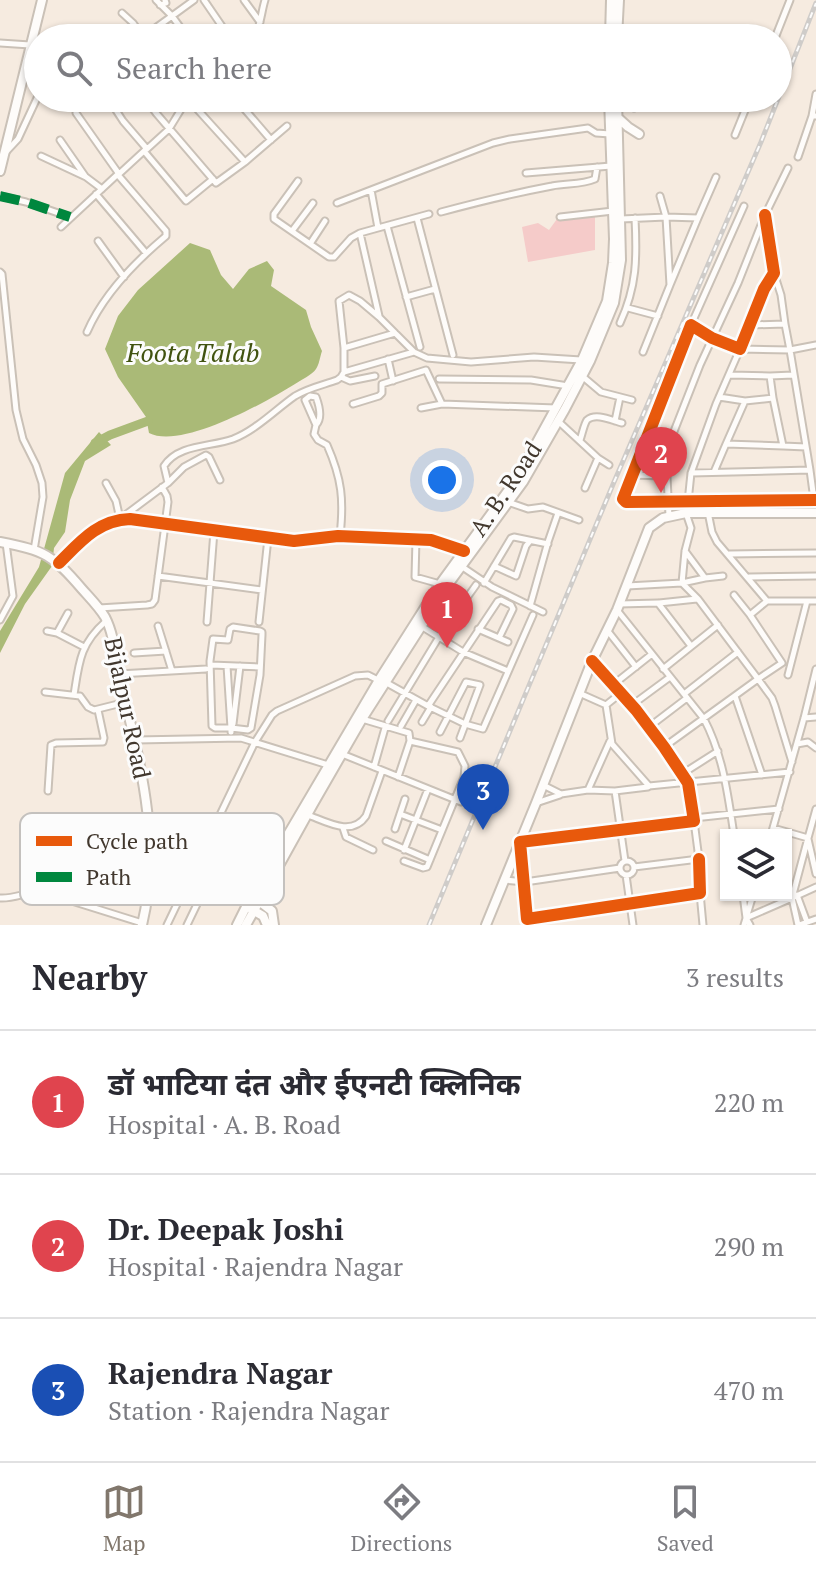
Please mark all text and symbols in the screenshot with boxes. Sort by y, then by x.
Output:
search box [24,24,792,112]
icon: search [52,46,96,90]
text: Search here [116,48,272,88]
water label: Foota Talab [126,335,260,369]
pin: 2 [635,427,687,493]
street label: A. B. Road [462,435,549,542]
your location [422,460,462,500]
pin: 1 [421,582,473,648]
street label: Bijalpur Road [97,634,159,782]
pin: 3 [457,764,509,830]
legend [20,813,284,905]
text: Cycle path [86,826,188,855]
map controls [720,829,792,901]
button: layers [720,829,792,901]
text: Path [86,862,131,891]
text: Nearby [32,955,147,1000]
text: 3 results [686,960,784,994]
text: डॉ भाटिया दंत और ईएनटी क्लिनिक [108,1064,521,1104]
text: 1 [51,1085,65,1119]
text: 220 m [714,1085,784,1119]
text: Hospital · A. B. Road [108,1107,341,1141]
text: Dr. Deepak Joshi [108,1209,344,1249]
text: 2 [51,1229,65,1263]
text: 290 m [714,1229,784,1263]
text: Hospital · Rajendra Nagar [108,1249,403,1283]
text: Rajendra Nagar [108,1353,332,1393]
text: 3 [51,1373,65,1407]
text: 470 m [714,1373,784,1407]
text: Station · Rajendra Nagar [108,1393,389,1427]
tab: Map [102,1480,146,1557]
tab: Directions [351,1480,452,1557]
tab: Saved [657,1480,714,1557]

